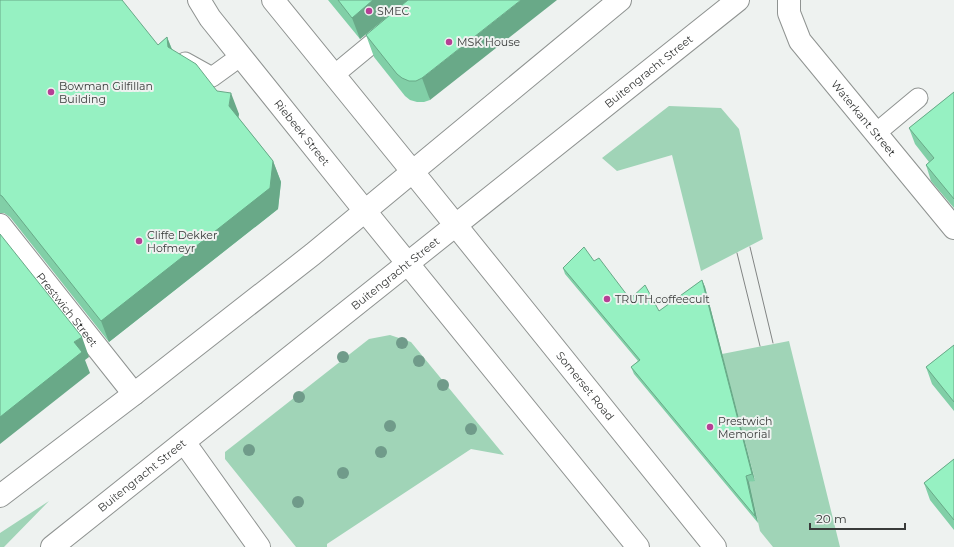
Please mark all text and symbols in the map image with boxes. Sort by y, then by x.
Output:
place label: SMEC [377,4,410,18]
marker: SMEC [364,6,374,16]
street label: Buitengracht Street [602,31,696,111]
place label: MSK House [457,35,521,49]
marker: MSK House [444,37,454,47]
street label: Waterkant Street [828,77,899,159]
place label: Bowman Gilfillan Building [59,79,153,106]
marker: Bowman Gilfillan Building [46,87,56,97]
street label: Riebeek Street [271,97,333,169]
place label: Cliffe Dekker Hofmeyr [147,228,217,255]
street label: Buitengracht Street [348,233,443,313]
marker: Cliffe Dekker Hofmeyr [134,236,144,246]
street label: Prestwich Street [33,270,101,350]
place label: TRUTH.coffeecult [615,292,710,306]
marker: TRUTH.coffeecult [602,294,612,304]
street label: Somerset Road [553,349,617,423]
place label: Prestwich Memorial [718,414,772,441]
marker: Prestwich Memorial [705,422,715,432]
street label: Buitengracht Street [95,435,189,515]
scale bar [810,505,905,531]
text: 20 m [816,511,847,526]

